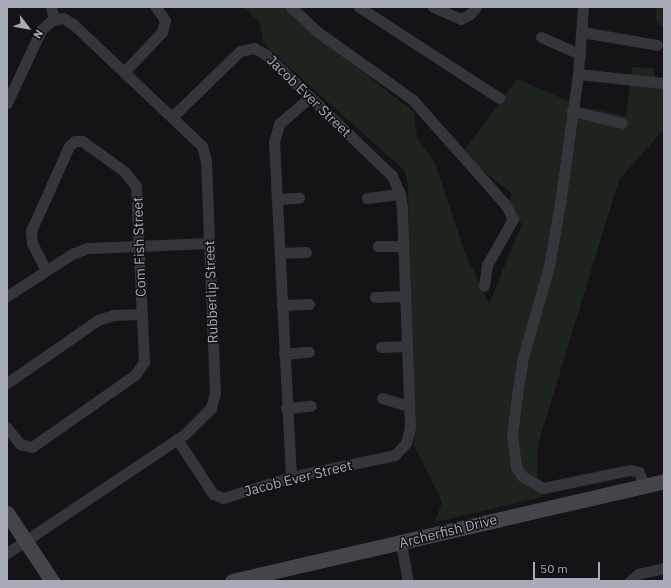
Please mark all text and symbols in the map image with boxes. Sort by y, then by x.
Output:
north arrow [8,8,48,48]
text: N [30,27,46,41]
street label: Jacob Ever Street [263,52,355,140]
street label: Com Fish Street [129,197,149,297]
street label: Rubberlip Street [201,240,221,344]
street label: Jacob Ever Street [242,457,354,499]
street label: Archerfish Drive [397,511,499,551]
scale bar [535,554,602,580]
text: 50 m [540,561,568,576]

